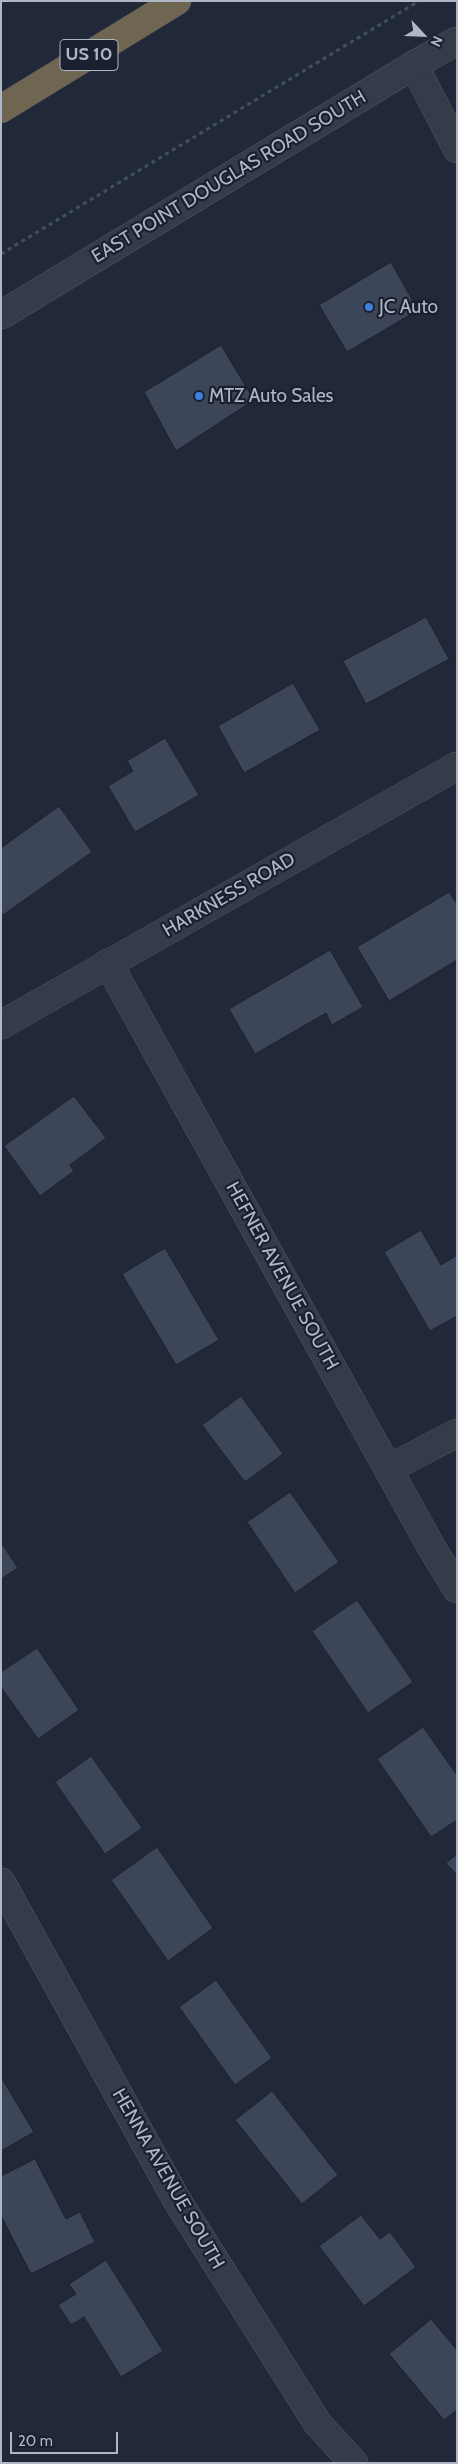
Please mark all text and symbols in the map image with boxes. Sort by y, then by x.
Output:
north arrow [398,10,448,60]
text: N [426,33,447,50]
road number: US 10 [60,40,118,70]
street label: EAST POINT DOUGLAS ROAD SOUTH [88,86,370,268]
place label: JC Auto [379,296,438,318]
marker: JC Auto [363,301,375,313]
place label: MTZ Auto Sales [209,385,333,407]
marker: MTZ Auto Sales [193,390,205,402]
street label: HARKNESS ROAD [159,848,299,942]
street label: HEFNER AVENUE SOUTH [221,1178,343,1374]
street label: HENNA AVENUE SOUTH [107,2085,229,2273]
scale bar [12,2422,120,2454]
text: 20 m [18,2432,53,2450]

